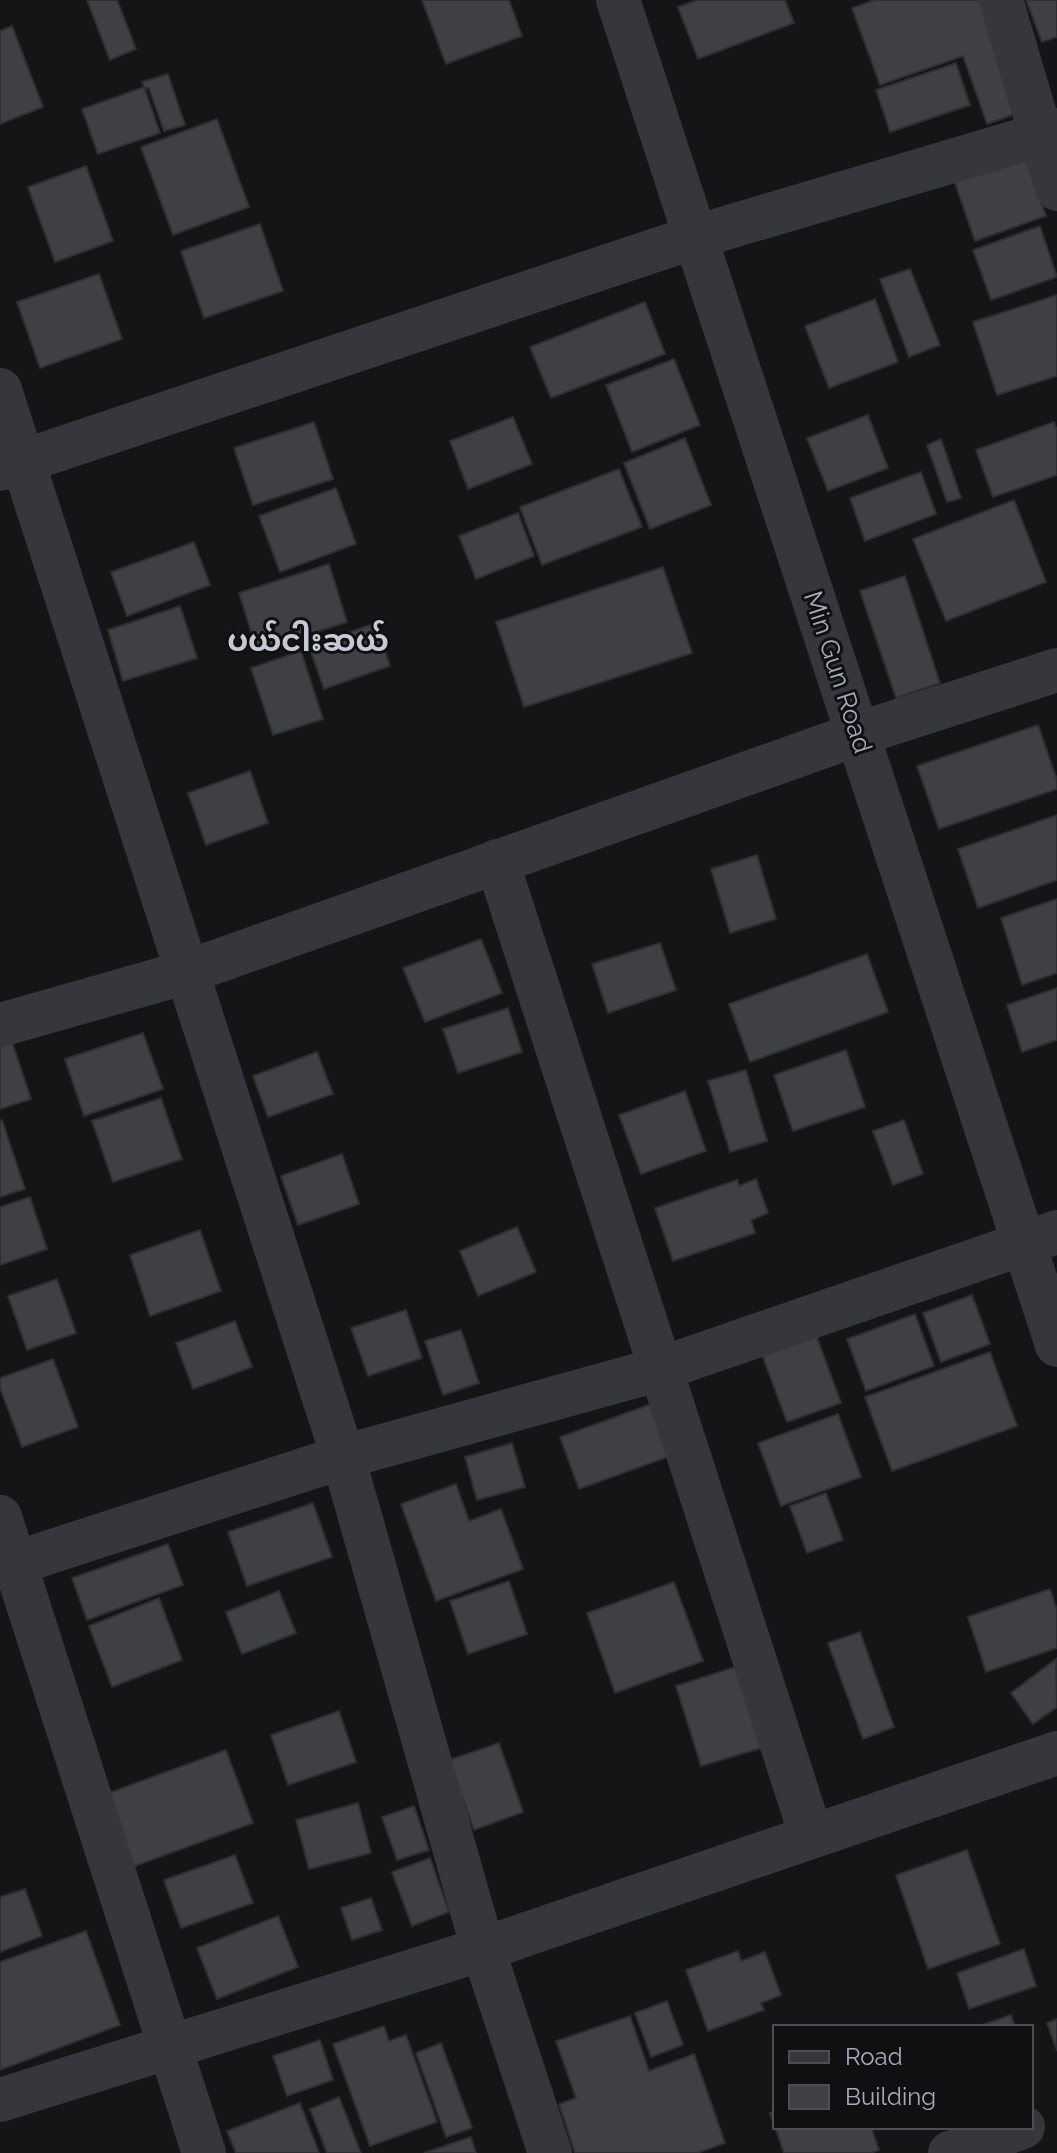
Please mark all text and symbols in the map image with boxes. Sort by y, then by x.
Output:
street label: Min Gun Road [798,587,878,757]
district label: ပယ်ငါးဆယ် [227,620,389,658]
legend [773,2025,1033,2129]
text: Road [845,2042,903,2071]
text: Building [845,2082,936,2111]

